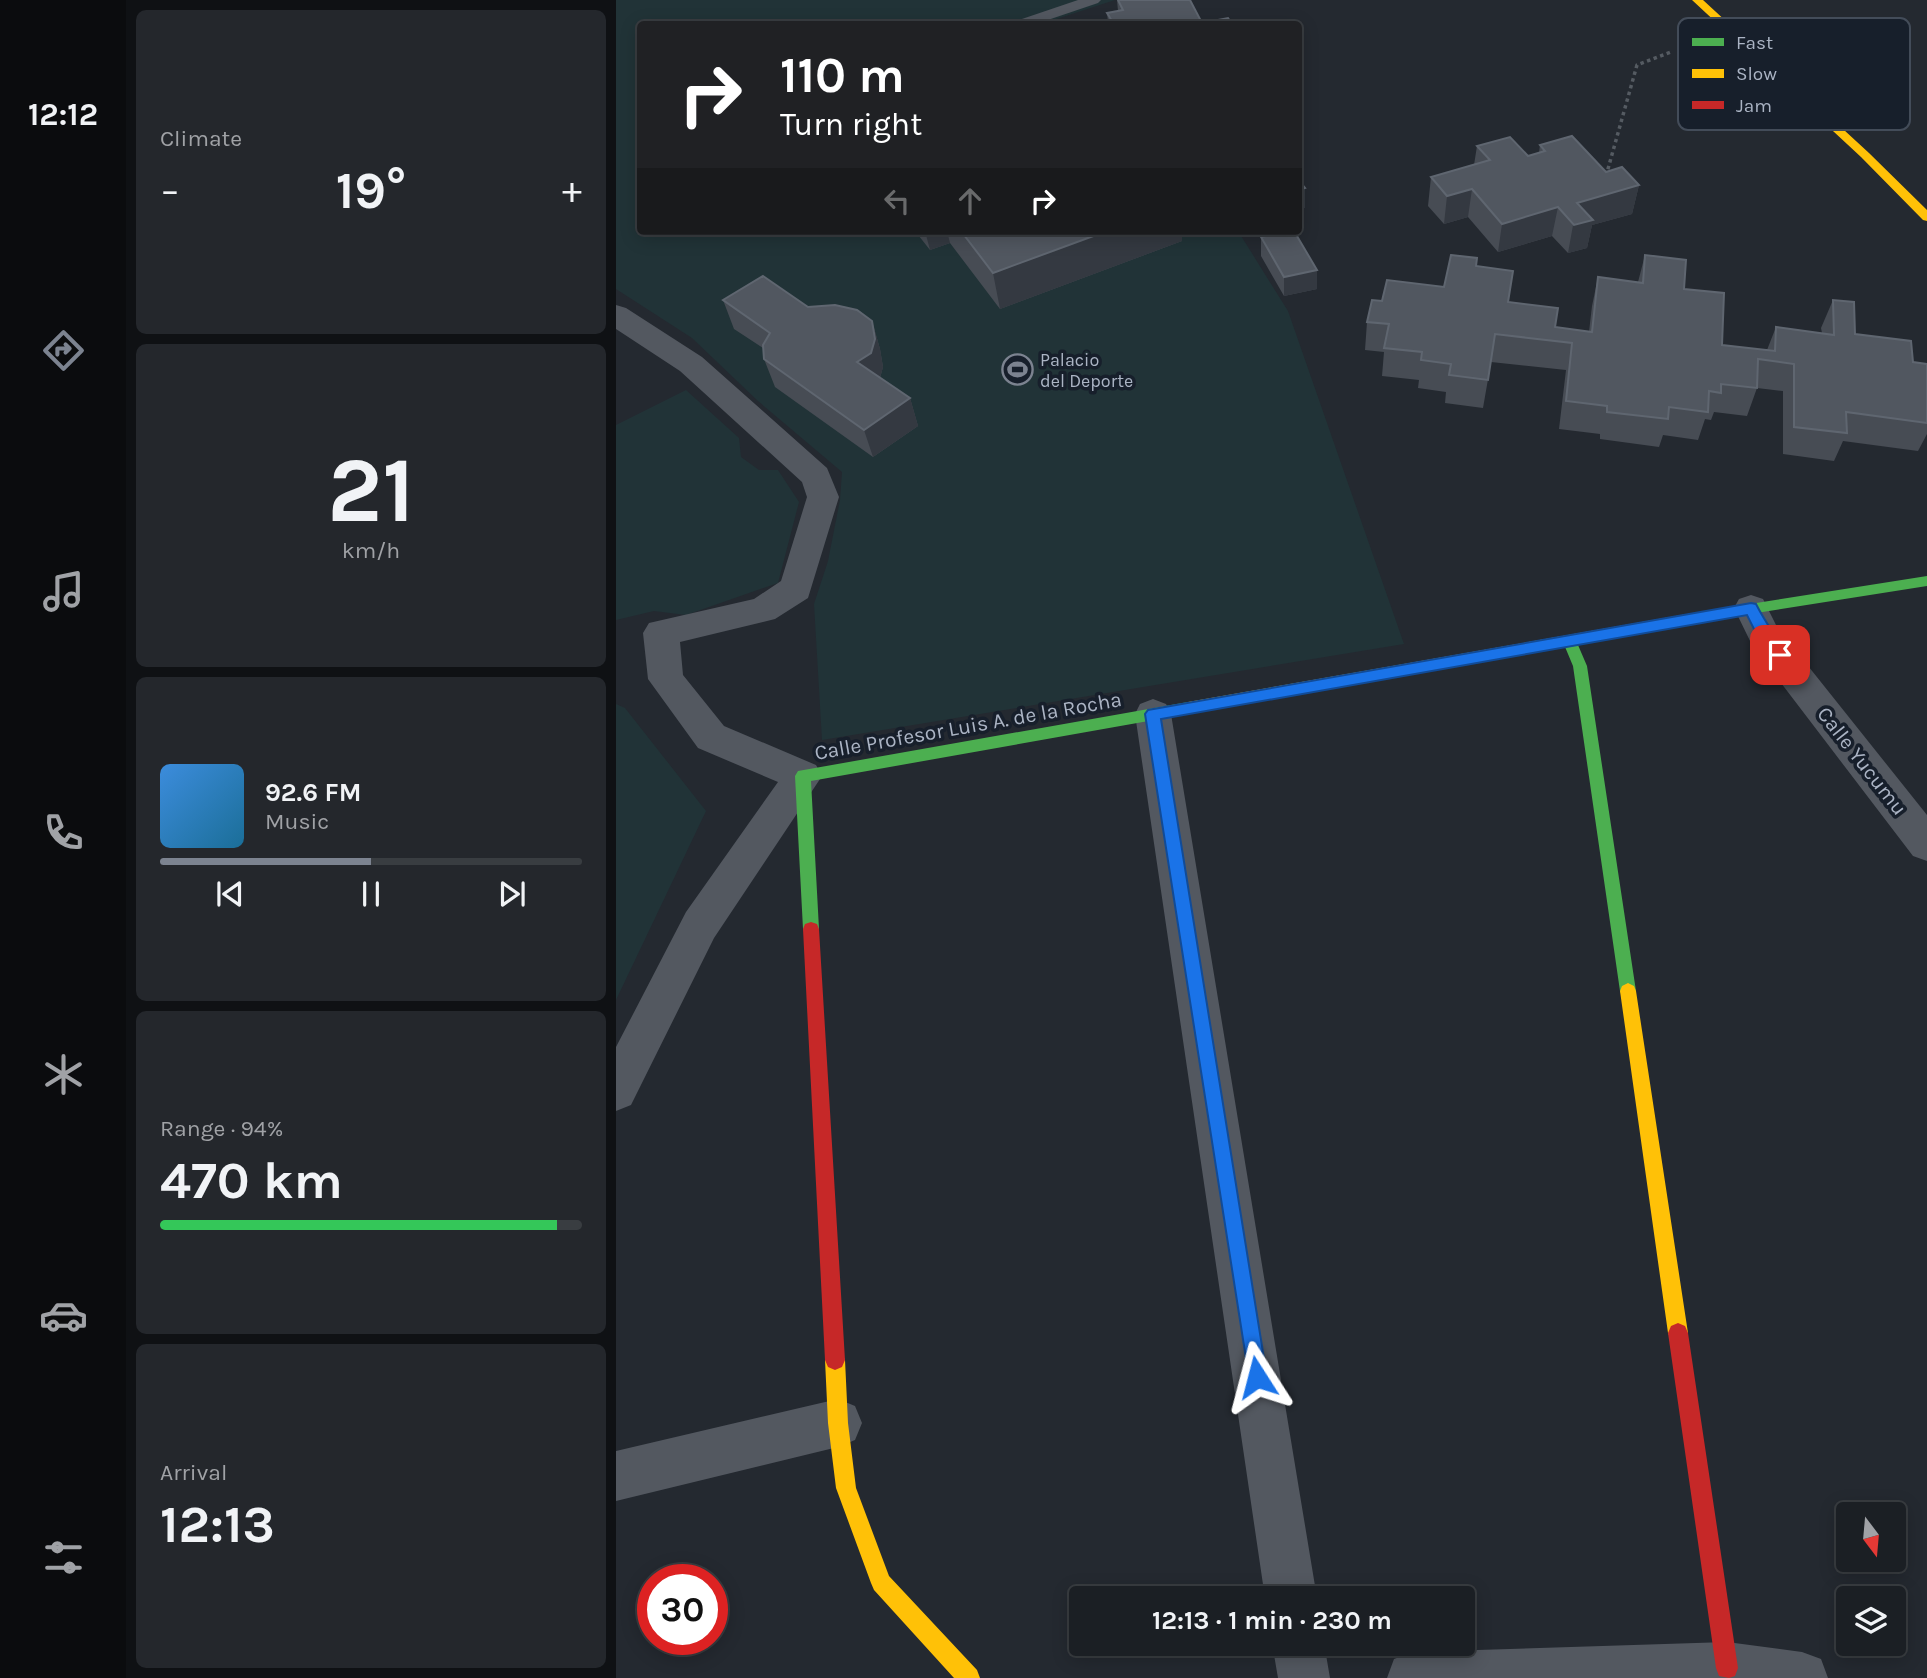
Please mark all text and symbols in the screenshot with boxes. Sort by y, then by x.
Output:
legend [1678,18,1910,130]
text: Fast [1736,32,1773,54]
text: 110 m [780,47,905,104]
icon: right [665,49,756,140]
text: Slow [1736,63,1777,85]
text: Jam [1736,95,1772,117]
text: 12:12 [28,96,98,133]
text: Turn right [780,106,922,143]
text: Climate [160,125,242,152]
text: 19° [336,160,406,221]
text: − [160,168,180,213]
text: + [562,168,582,213]
icon: left [878,182,916,220]
icon: ahead [951,182,989,220]
icon: right [1024,182,1062,220]
icon: directions [39,326,88,375]
place label: Palacio del Deporte [1040,349,1133,392]
sports icon: Palacio del Deporte [1000,353,1034,387]
text: 21 [327,438,415,544]
text: km/h [342,537,400,564]
icon: music [39,567,88,616]
pin [1750,625,1810,685]
icon: arrive [1761,636,1799,674]
street label: Calle Profesor Luis A. de la Rocha [813,687,1123,765]
street label: Calle Yucumu [1812,702,1912,820]
text: 92.6 FM [265,777,362,808]
icon: phone [39,808,88,857]
text: Music [265,808,329,835]
icon: previous [211,875,249,913]
icon: pause [352,875,390,913]
icon: next [493,875,531,913]
icon: climate [39,1050,88,1099]
text: Range · 94% [160,1115,283,1142]
text: 470 km [160,1150,343,1211]
icon: car [39,1291,88,1340]
position arrow [1220,1340,1294,1414]
text: Arrival [160,1459,227,1486]
text: 12:13 [160,1494,275,1555]
north arrow [1836,1502,1906,1572]
map controls [1836,1502,1906,1656]
icon: filters [39,1533,88,1582]
speed limit sign: 30 [637,1564,728,1655]
button: layers [1836,1586,1906,1656]
text: 12:13 · 1 min · 230 m [1152,1605,1392,1636]

